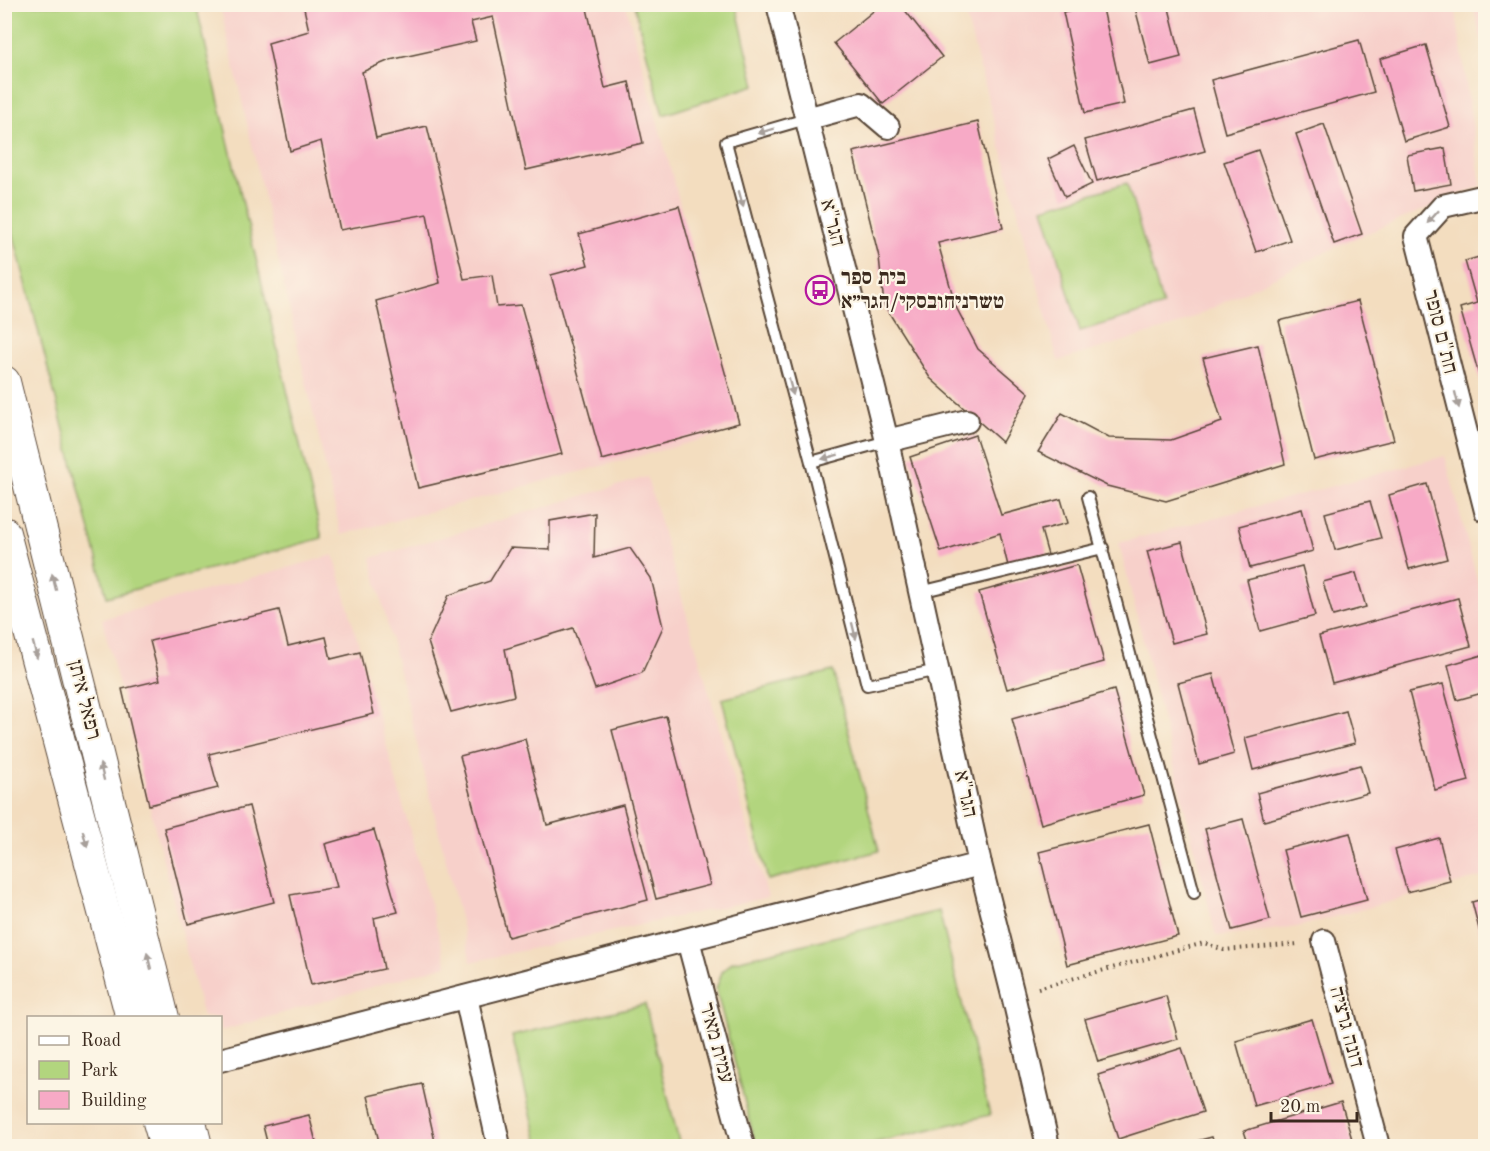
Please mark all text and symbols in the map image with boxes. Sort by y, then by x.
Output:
one-way arrow [757,126,775,136]
one-way arrow [737,190,746,208]
street label: הגר"א [816,197,848,249]
one-way arrow [1426,209,1440,224]
place label: בית ספר טשרניחובסקי/הגר״א [841,268,1004,313]
bus stop icon: בית ספר טשרניחובסקי/הגר״א [804,274,836,306]
street label: חת"ם סופר [1419,288,1461,376]
one-way arrow [786,378,796,396]
one-way arrow [1453,390,1463,409]
one-way arrow [821,453,839,462]
one-way arrow [49,573,59,591]
one-way arrow [849,622,859,641]
one-way arrow [31,641,41,659]
street label: רפאל איתן [64,658,105,742]
one-way arrow [96,762,106,781]
street label: הגר"א [950,769,980,819]
one-way arrow [80,830,90,848]
one-way arrow [143,952,153,970]
street label: דונה גרציה [1325,984,1367,1070]
street label: עמית מאיר [695,1001,737,1085]
legend [27,1016,222,1124]
text: Road [81,1032,121,1050]
text: Park [81,1062,118,1080]
scale bar [1271,1085,1356,1123]
text: Building [81,1092,147,1110]
text: 20 m [1280,1098,1320,1116]

